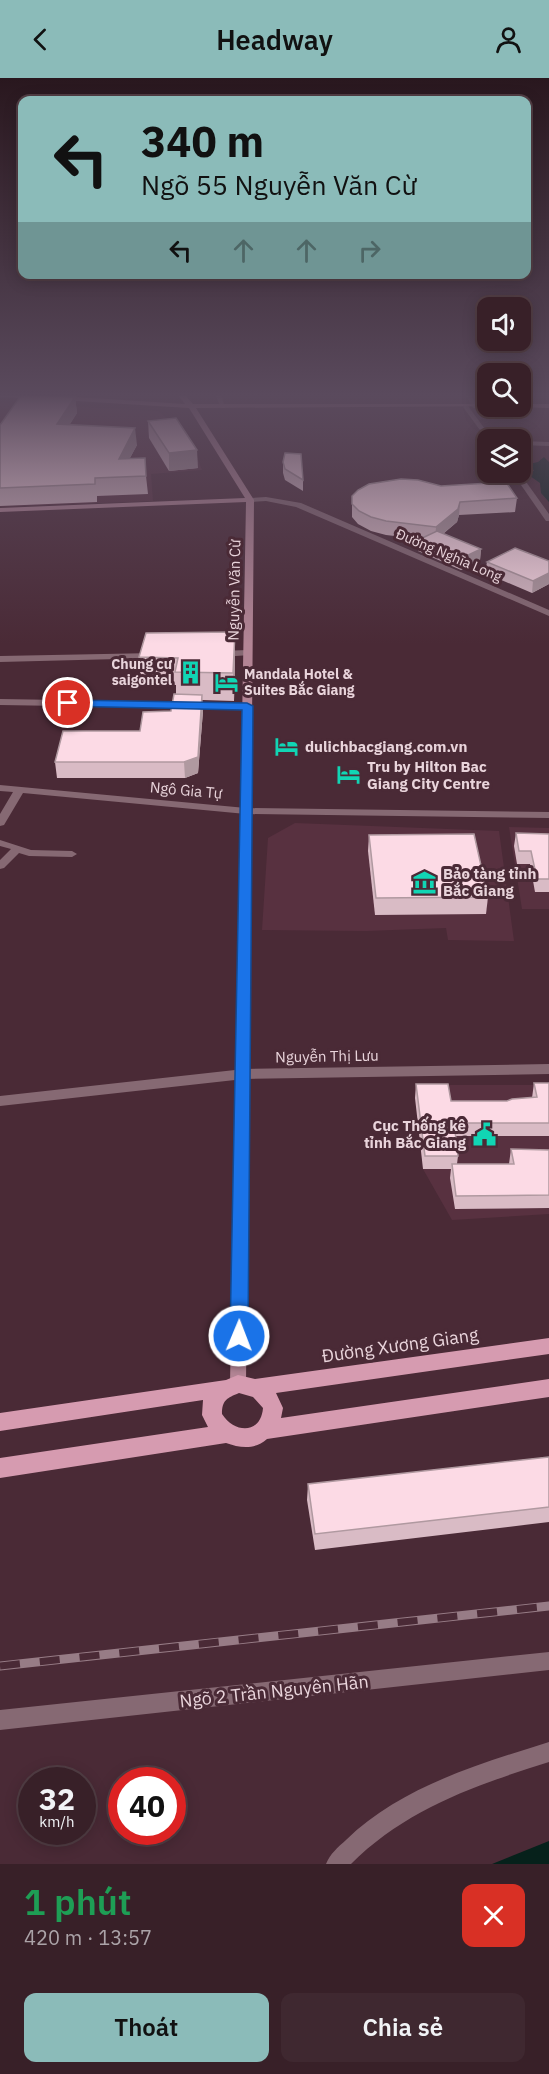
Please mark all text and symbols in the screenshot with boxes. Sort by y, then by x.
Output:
text: Headway [216,22,333,57]
icon: back [24,23,57,56]
icon: person [492,23,525,56]
text: 340 m [141,114,264,169]
icon: left [42,120,120,198]
text: Ngõ 55 Nguyễn Văn Cừ [141,167,417,202]
icon: left [164,234,197,267]
icon: ahead [227,234,260,267]
icon: ahead [290,234,323,267]
icon: right [353,234,386,267]
map controls [477,297,531,483]
button: sound [477,297,531,351]
button: search [477,363,531,417]
button: layers [477,429,531,483]
street label: Đường Nghĩa Long [393,525,505,586]
street label: Nguyễn Văn Cừ [224,539,244,641]
place label: Chung cư saigontel [111,655,173,689]
building icon: Chung cư saigontel [177,659,203,685]
place label: Mandala Hotel & Suites Bắc Giang [244,665,355,699]
hotel icon: Mandala Hotel & Suites Bắc Giang [213,669,239,695]
pin [42,677,93,728]
icon: arrive [51,686,84,719]
hotel icon: dulichbacgiang.com.vn [274,733,300,759]
place label: dulichbacgiang.com.vn [305,737,467,756]
place label: Tru by Hilton Bac Giang City Centre [367,757,490,793]
hotel icon: Tru by Hilton Bac Giang City Centre [336,762,362,788]
street label: Ngô Gia Tự [149,777,223,803]
place label: Bảo tàng tỉnh Bắc Giang [443,864,537,900]
museum icon: Bảo tàng tỉnh Bắc Giang [412,869,438,895]
street label: Nguyễn Thị Lưu [275,1046,379,1066]
place label: Cục Thống kê tỉnh Bắc Giang [364,1116,467,1152]
public building icon: Cục Thống kê tỉnh Bắc Giang [471,1121,497,1147]
position arrow [207,1304,271,1368]
street label: Đường Xương Giang [320,1323,480,1367]
street label: Ngõ 2 Trần Nguyên Hãn [178,1670,370,1712]
speed limit sign: 40 [108,1767,186,1845]
text: 32 [39,1779,75,1818]
text: km/h [39,1812,75,1831]
text: 1 phút [24,1878,132,1925]
button: close [462,1884,525,1947]
text: 420 m · 13:57 [24,1924,152,1951]
button: Thoát [24,1993,269,2062]
button: Chia sẻ [281,1993,525,2062]

